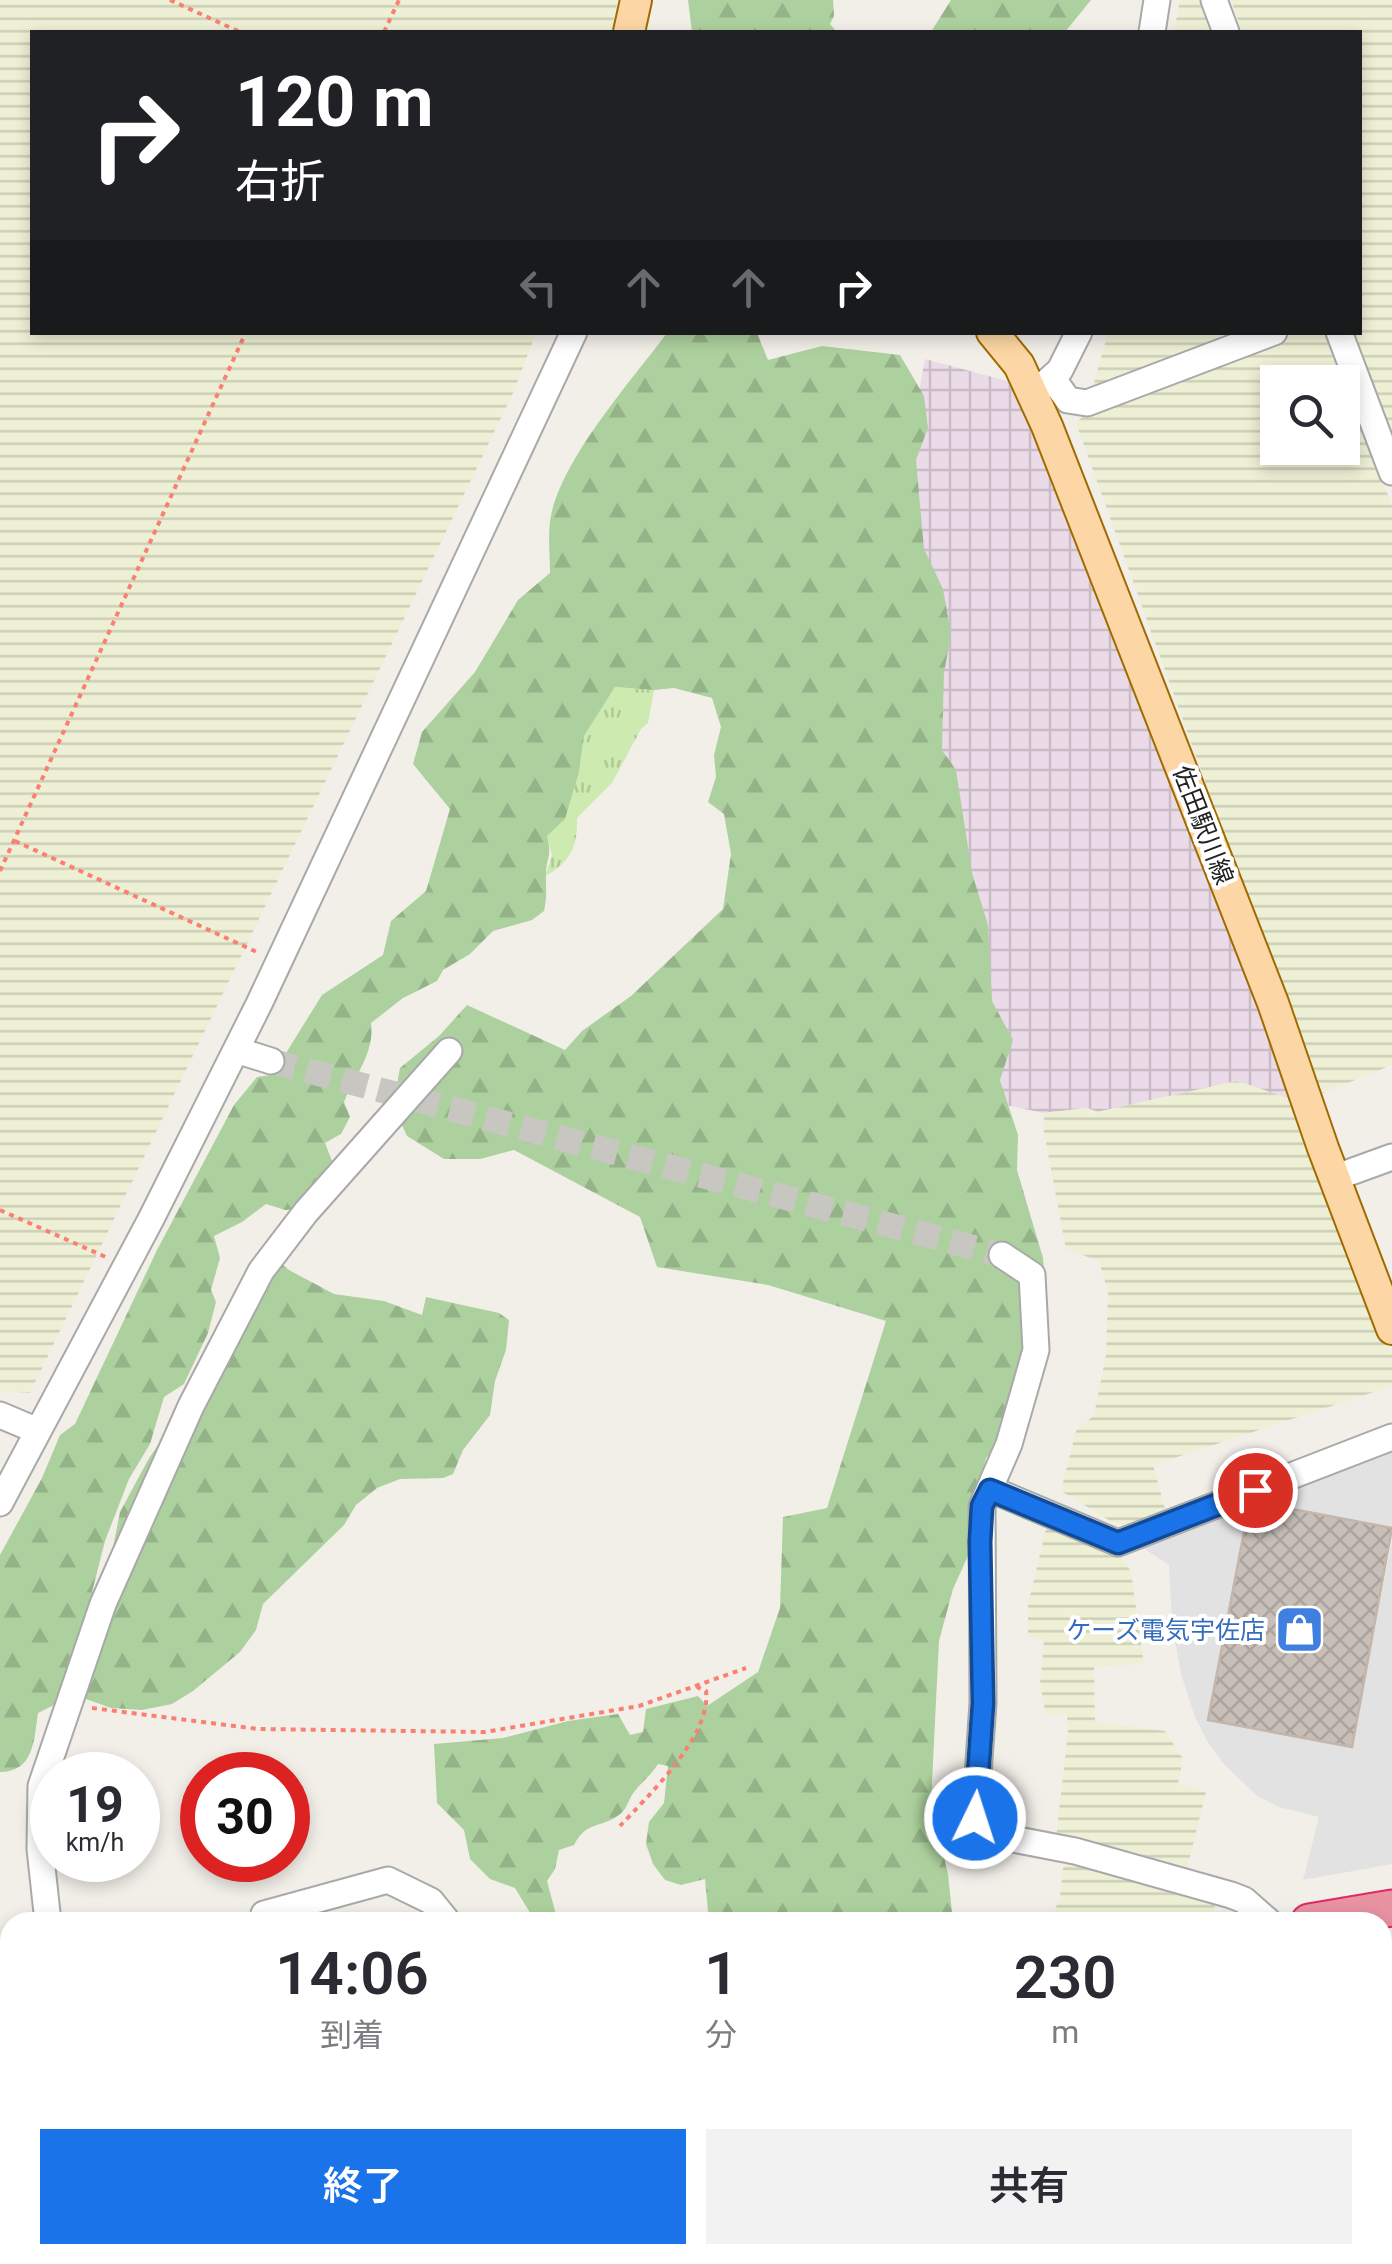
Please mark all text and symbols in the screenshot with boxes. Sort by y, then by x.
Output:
text: 120 m [235,61,434,143]
icon: right [70,70,200,200]
text: 右折 [235,155,325,208]
icon: left [511,260,566,315]
icon: ahead [616,260,671,315]
icon: ahead [721,260,776,315]
icon: right [826,260,881,315]
map controls [1260,365,1360,465]
button: search [1260,365,1360,465]
street label: 佐田駅川線 [1167,761,1239,889]
pin [1213,1448,1298,1533]
icon: arrive [1228,1463,1283,1518]
shop icon: ケーズ電気宇佐店 [1274,1604,1326,1656]
place label: ケーズ電気宇佐店 [1066,1616,1265,1645]
speed limit sign: 30 [180,1752,310,1882]
position arrow [923,1766,1027,1870]
text: 19 [66,1776,124,1834]
text: km/h [66,1828,124,1857]
text: 14:06 [275,1938,429,2009]
text: 1 [704,1938,738,2009]
text: 230 [1014,1942,1117,2013]
text: m [1051,2013,1079,2051]
text: 到着 [320,2016,384,2054]
text: 分 [705,2016,737,2054]
button: 終了 [40,2129,686,2244]
button: 共有 [706,2129,1352,2244]

